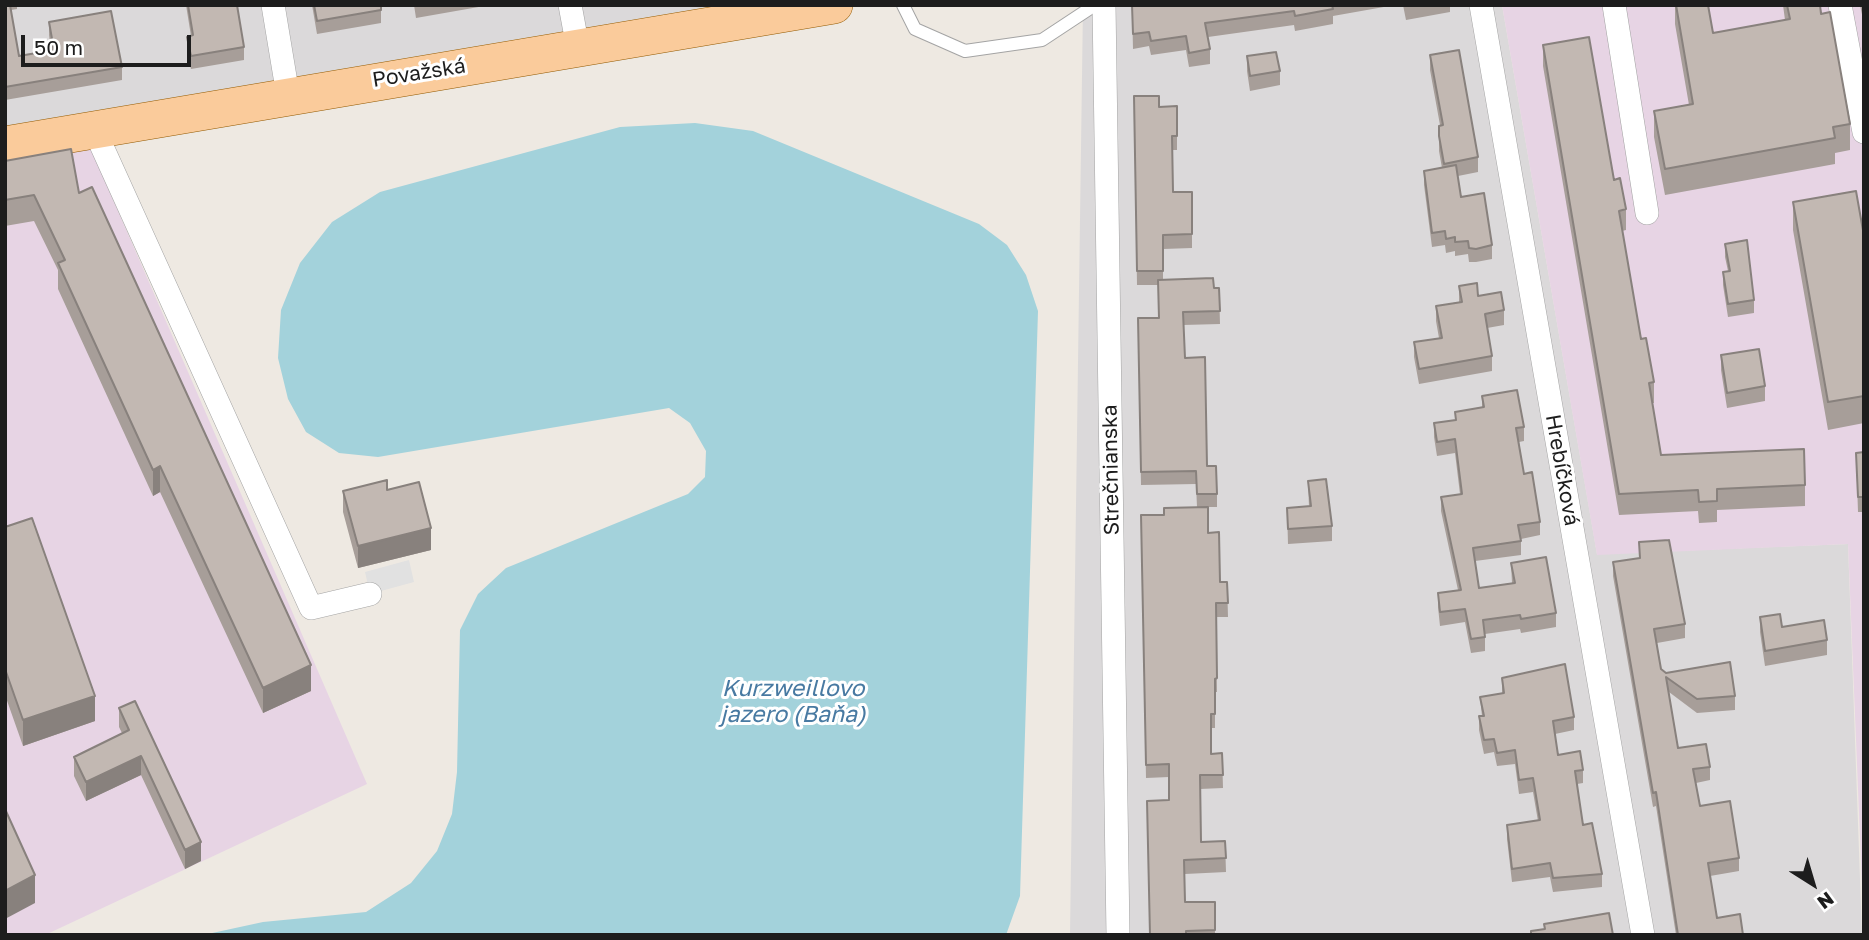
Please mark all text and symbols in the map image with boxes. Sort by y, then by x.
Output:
scale bar [24,21,194,65]
text: 50 m [34,34,83,60]
street label: Považská [371,53,467,93]
street label: Strečnianska [1097,404,1125,536]
street label: Hrebíčková [1540,412,1584,528]
water label: Kurzweillovo jazero (Baňa) [720,675,866,729]
north arrow [1778,849,1848,919]
text: N [1813,888,1839,915]

